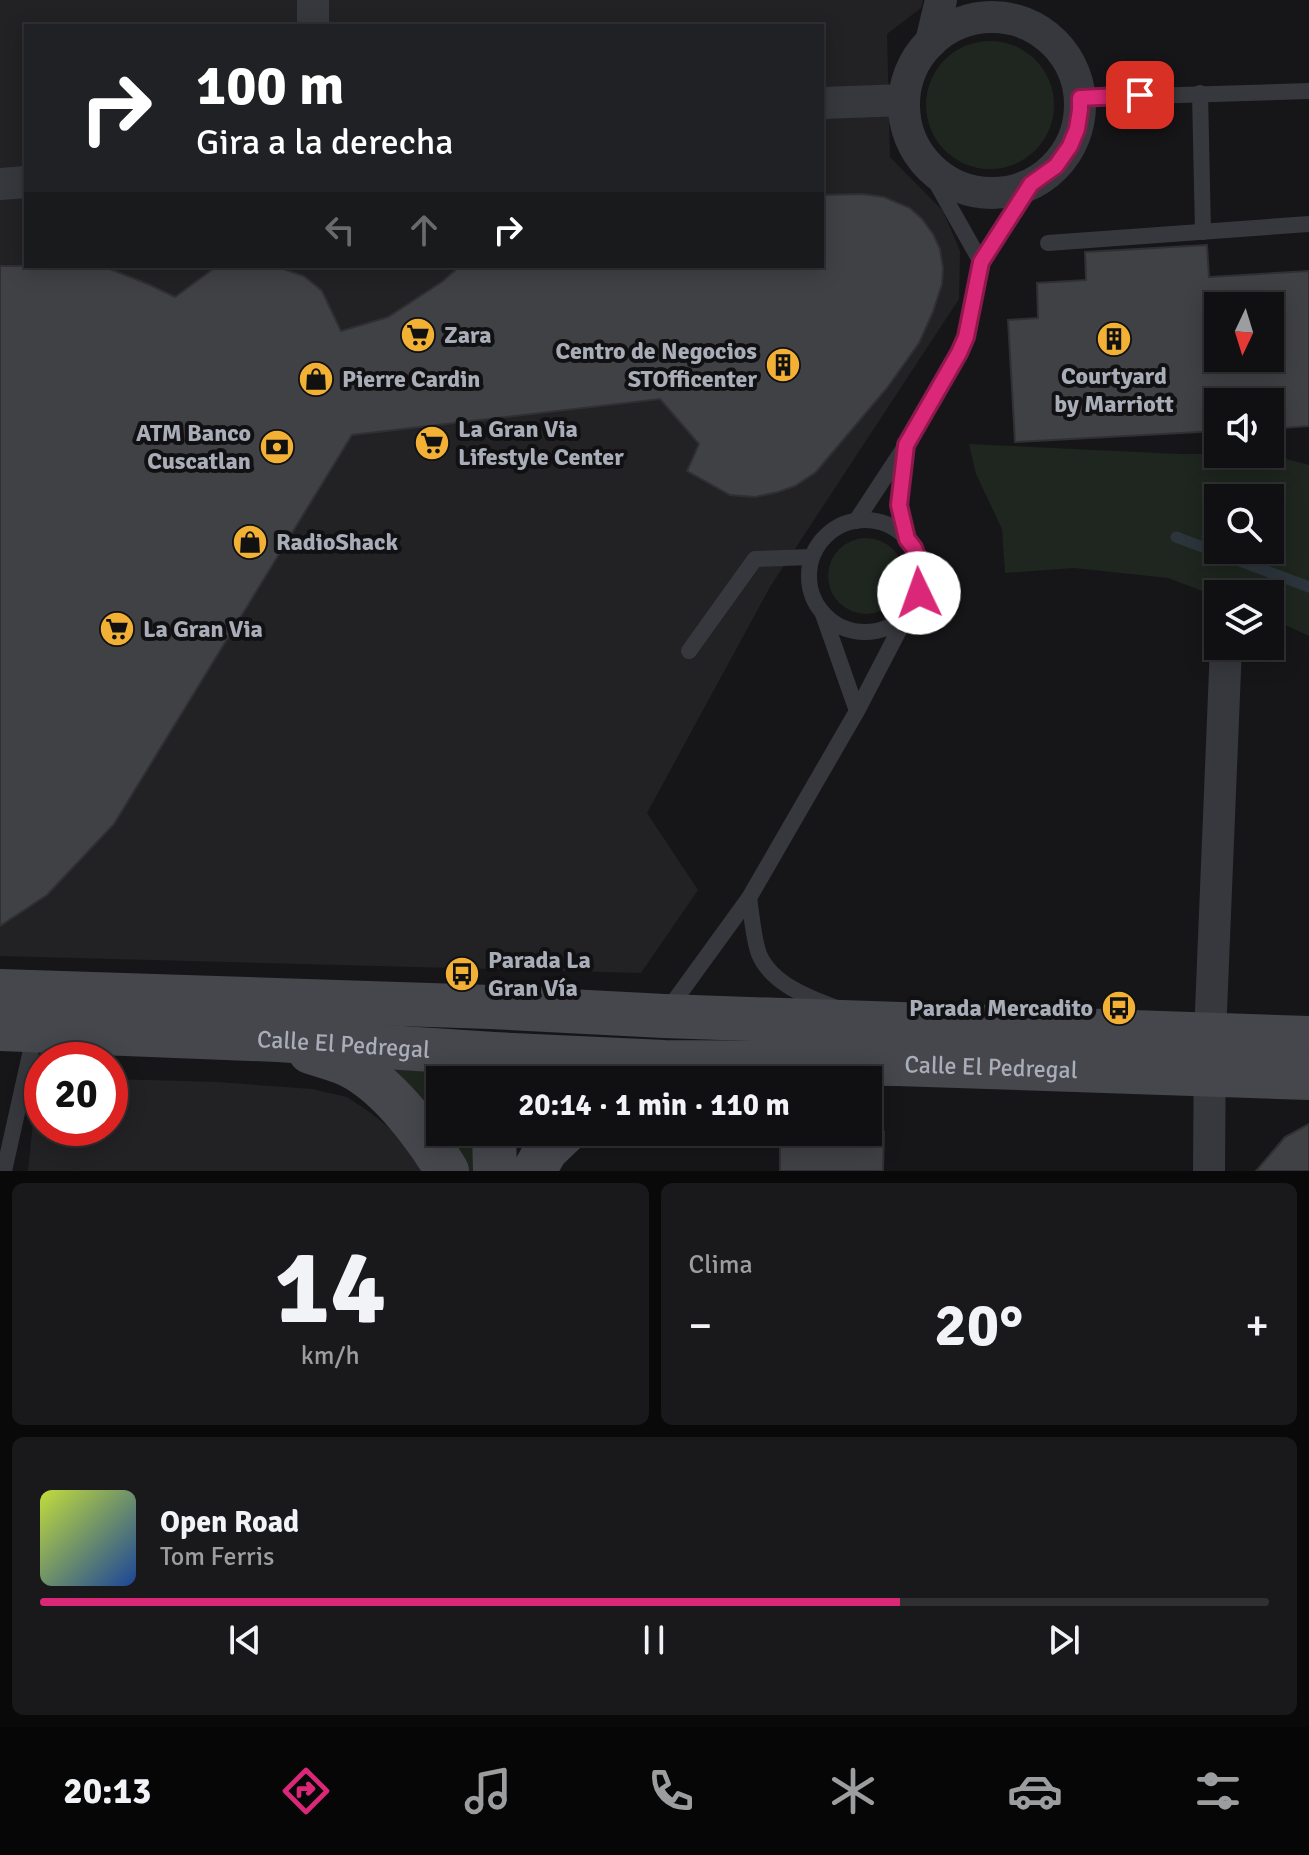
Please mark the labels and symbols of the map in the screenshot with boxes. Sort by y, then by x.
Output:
pin [1106,61,1174,129]
north arrow [1204,292,1284,372]
supermarket icon: Zara [399,316,437,354]
place label: Zara [444,320,492,350]
building icon: Courtyard by Marriott [1095,320,1133,358]
place label: Centro de Negocios STOfficenter [555,336,757,394]
building icon: Centro de Negocios STOfficenter [764,346,802,384]
shop icon: Pierre Cardin [297,360,335,398]
place label: Courtyard by Marriott [1054,361,1174,419]
place label: Pierre Cardin [342,364,480,394]
place label: La Gran Via Lifestyle Center [458,414,624,472]
place label: ATM Banco Cuscatlan [136,418,251,476]
supermarket icon: La Gran Via Lifestyle Center [413,424,451,462]
bank icon: ATM Banco Cuscatlan [258,428,296,466]
shop icon: RadioShack [231,523,269,561]
place label: RadioShack [276,527,398,557]
position arrow [877,551,961,635]
supermarket icon: La Gran Via [98,610,136,648]
place label: La Gran Via [143,614,263,644]
place label: Parada La Gran Vía [488,945,591,1003]
bus stop icon: Parada La Gran Vía [443,955,481,993]
bus stop icon: Parada Mercadito [1100,989,1138,1027]
place label: Parada Mercadito [909,993,1093,1023]
street label: Calle El Pedregal [257,1024,431,1065]
speed limit sign: 20 [24,1042,128,1146]
street label: Calle El Pedregal [904,1049,1078,1085]

